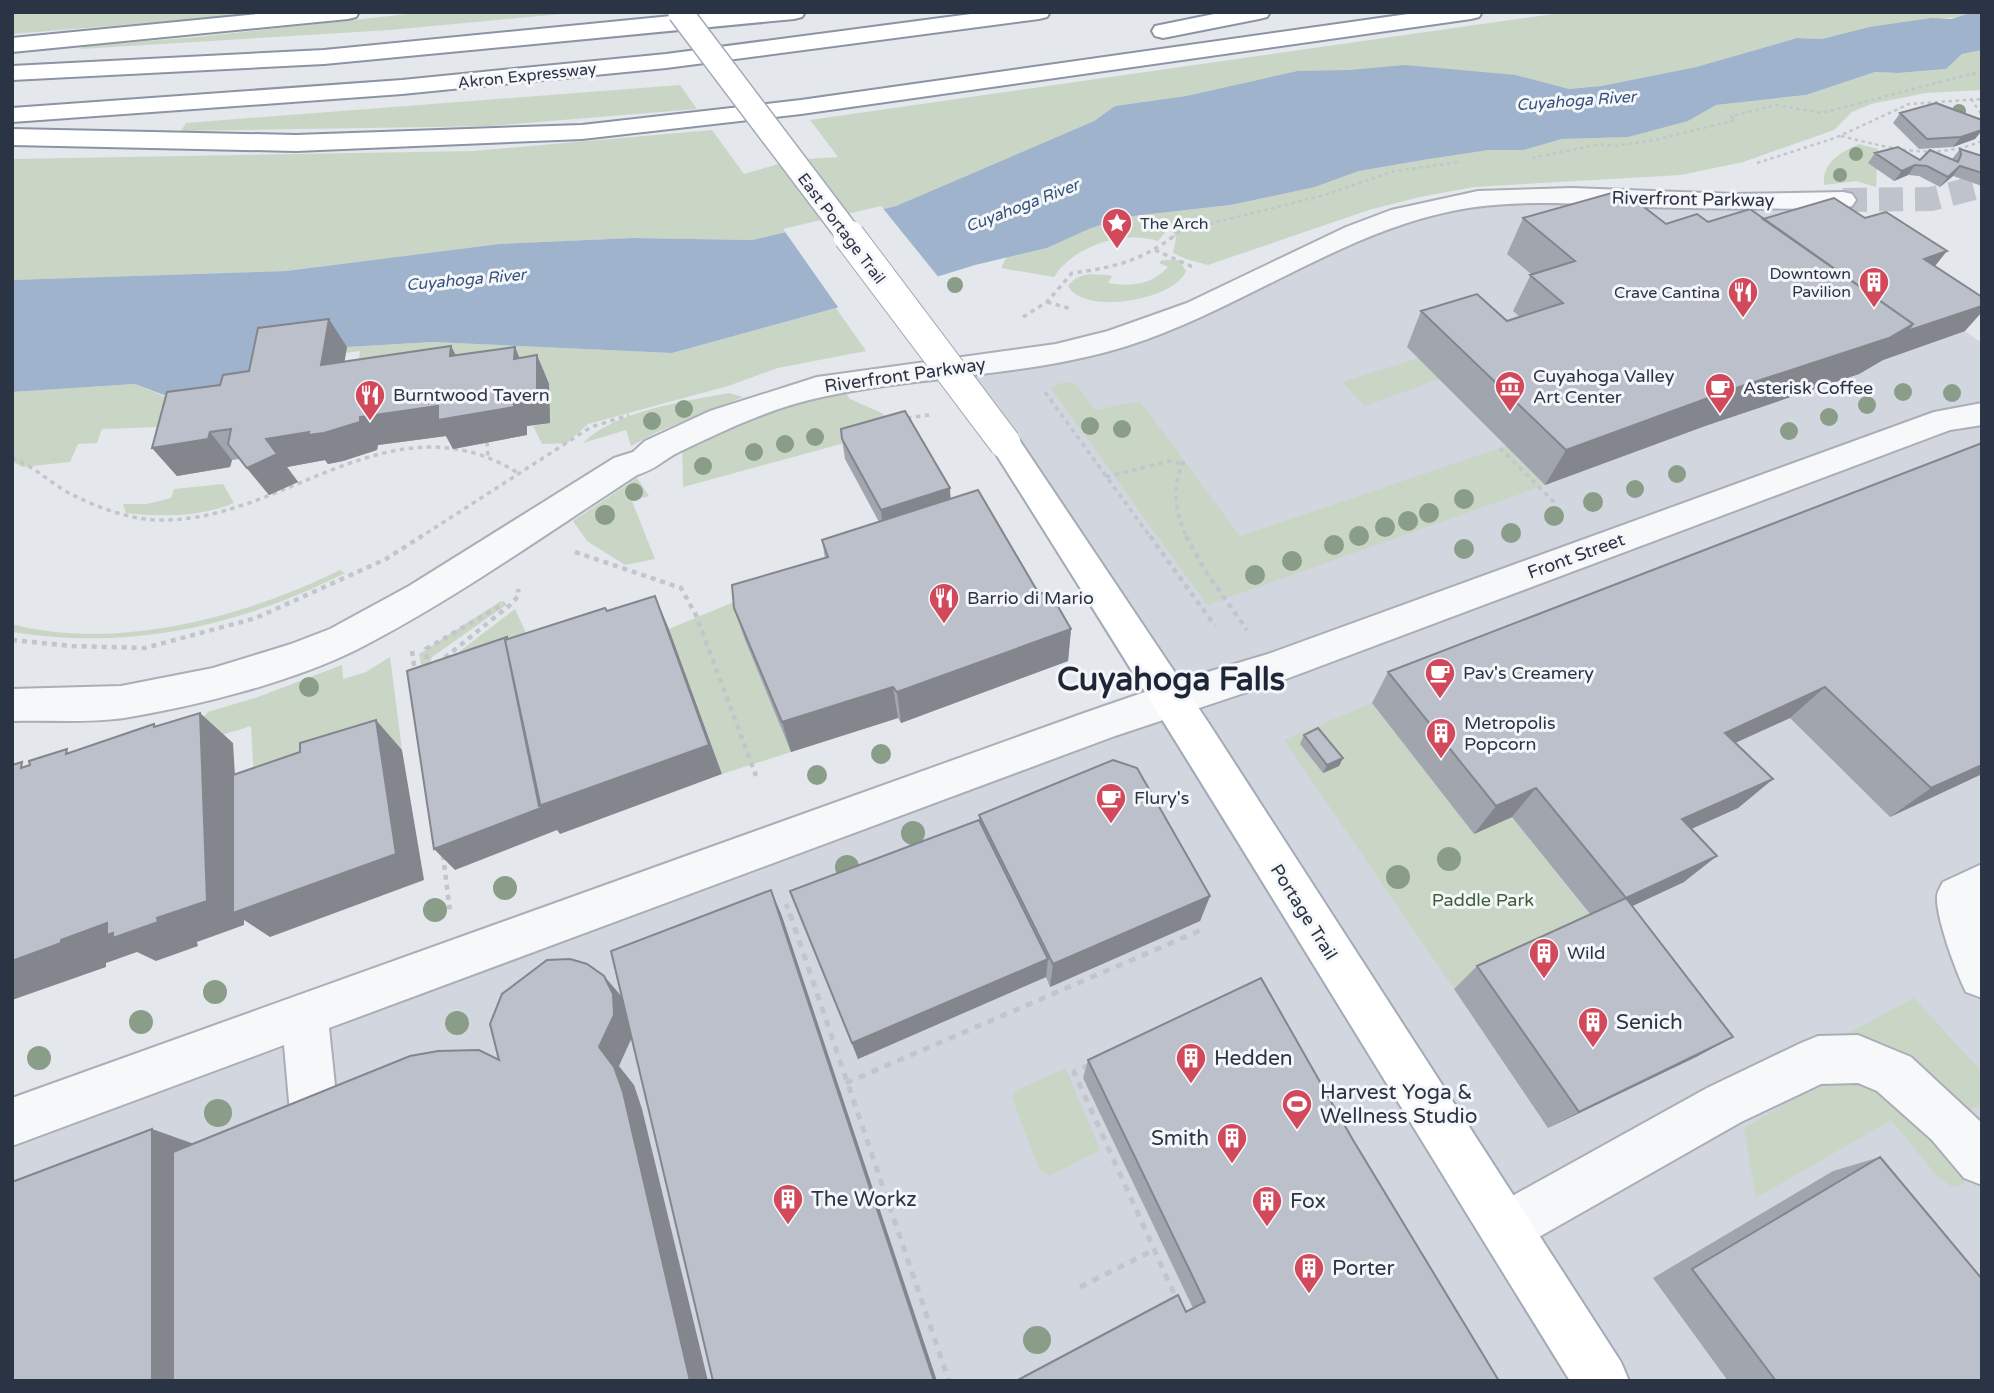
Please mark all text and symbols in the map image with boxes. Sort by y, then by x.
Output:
street label: Akron Expressway [457,59,598,93]
water label: Cuyahoga River [1516,87,1638,115]
street label: East Portage Trail [793,169,889,288]
water label: Cuyahoga River [963,174,1084,237]
street label: Riverfront Parkway [1611,187,1775,211]
place icon: The Arch [1100,206,1134,250]
place label: The Arch [1140,214,1209,234]
place label: Downtown Pavilion [1769,264,1851,302]
water label: Cuyahoga River [406,265,529,295]
building icon: Downtown Pavilion [1857,265,1891,309]
restaurant icon: Crave Cantina [1726,275,1760,319]
place label: Crave Cantina [1614,283,1720,303]
street label: Riverfront Parkway [823,353,987,397]
place label: Cuyahoga Valley Art Center [1533,365,1675,408]
museum icon: Cuyahoga Valley Art Center [1493,369,1527,413]
cafe icon: Asterisk Coffee [1703,371,1737,415]
place label: Asterisk Coffee [1743,377,1873,399]
restaurant icon: Burntwood Tavern [353,378,387,422]
place label: Burntwood Tavern [393,384,550,406]
street label: Front Street [1524,528,1628,584]
restaurant icon: Barrio di Mario [927,581,961,625]
place label: Barrio di Mario [967,587,1094,609]
cafe icon: Pav's Creamery [1423,656,1457,700]
district label: Cuyahoga Falls [1057,661,1285,699]
place label: Pav's Creamery [1463,662,1594,684]
place label: Metropolis Popcorn [1464,712,1556,755]
building icon: Metropolis Popcorn [1424,716,1458,760]
cafe icon: Flury's [1094,781,1128,825]
place label: Flury's [1134,787,1189,809]
street label: Portage Trail [1266,860,1342,964]
park label: Paddle Park [1432,889,1534,911]
building icon: Wild [1527,936,1561,980]
place label: Wild [1567,942,1605,964]
building icon: Senich [1576,1005,1610,1049]
place label: Senich [1616,1010,1683,1035]
building icon: Hedden [1174,1041,1208,1085]
place label: Hedden [1214,1046,1293,1071]
place label: Harvest Yoga & Wellness Studio [1320,1080,1477,1129]
sports icon: Harvest Yoga & Wellness Studio [1280,1087,1314,1131]
building icon: Smith [1215,1121,1249,1165]
place label: Smith [1151,1126,1209,1151]
building icon: The Workz [771,1182,805,1226]
building icon: Fox [1250,1184,1284,1228]
place label: The Workz [811,1187,917,1212]
place label: Fox [1290,1189,1326,1214]
building icon: Porter [1292,1251,1326,1295]
place label: Porter [1332,1256,1394,1281]

